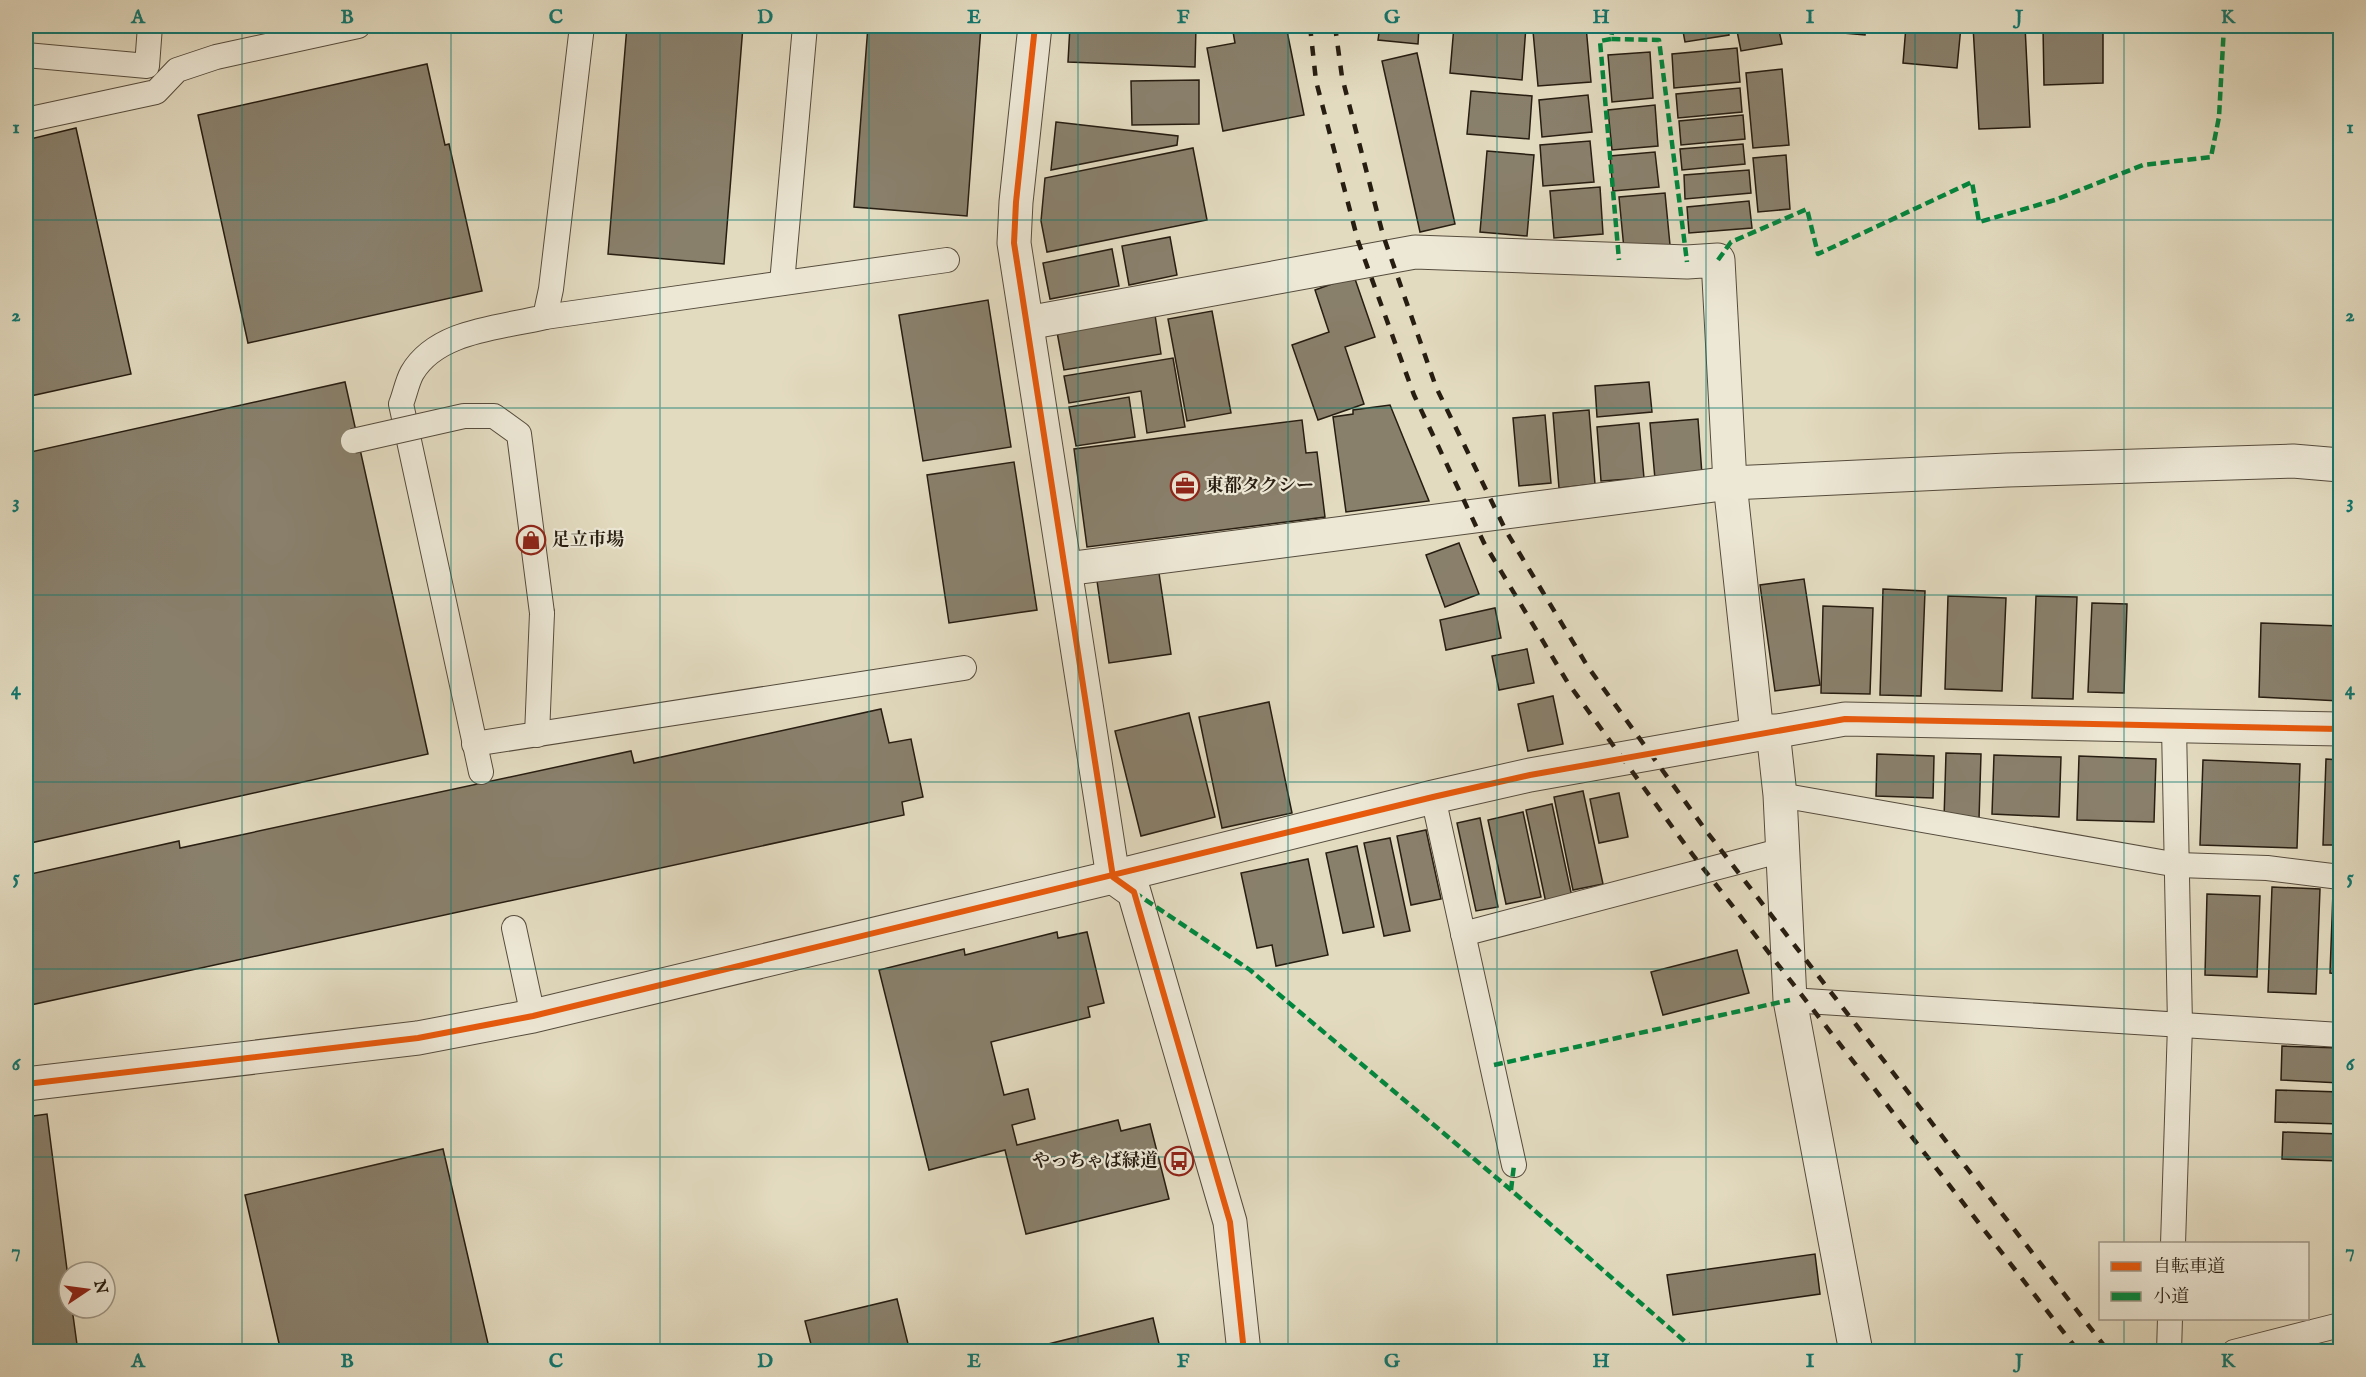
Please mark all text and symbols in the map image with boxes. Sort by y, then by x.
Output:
text: A [130,5,146,30]
text: B [340,5,354,30]
text: C [549,5,563,30]
text: D [757,5,773,30]
text: E [967,5,981,30]
text: F [1177,5,1190,30]
text: G [1384,5,1401,30]
text: H [1592,5,1610,30]
text: I [1806,5,1815,30]
text: J [2012,5,2024,30]
text: K [2221,5,2237,30]
text: 1 [12,115,20,140]
text: 1 [2346,115,2354,140]
text: 2 [11,303,21,328]
text: 2 [2345,303,2355,328]
office icon: 東都タクシー [1169,470,1201,502]
place label: 東都タクシー [1206,475,1314,498]
text: 3 [12,490,20,515]
text: 3 [2346,490,2354,515]
shop icon: 足立市場 [515,524,547,556]
place label: 足立市場 [552,529,624,552]
text: 4 [11,677,22,702]
text: 4 [2345,677,2356,702]
text: 5 [12,865,20,890]
text: 5 [2346,865,2354,890]
text: 6 [12,1052,22,1077]
text: 6 [2346,1052,2356,1077]
bus stop icon: やっちゃば緑道 [1163,1145,1195,1177]
place label: やっちゃば緑道 [1032,1150,1158,1173]
text: 7 [11,1239,21,1264]
text: 7 [2345,1239,2355,1264]
legend [2099,1242,2309,1320]
text: 自転車道 [2153,1256,2225,1279]
north arrow [57,1260,117,1320]
text: N [88,1277,111,1296]
text: 小道 [2153,1286,2189,1309]
text: A [130,1349,146,1374]
text: B [340,1349,354,1374]
text: C [549,1349,563,1374]
text: D [757,1349,773,1374]
text: E [967,1349,981,1374]
text: F [1177,1349,1190,1374]
text: G [1384,1349,1401,1374]
text: H [1592,1349,1610,1374]
text: I [1806,1349,1815,1374]
text: J [2012,1349,2024,1374]
text: K [2221,1349,2237,1374]

